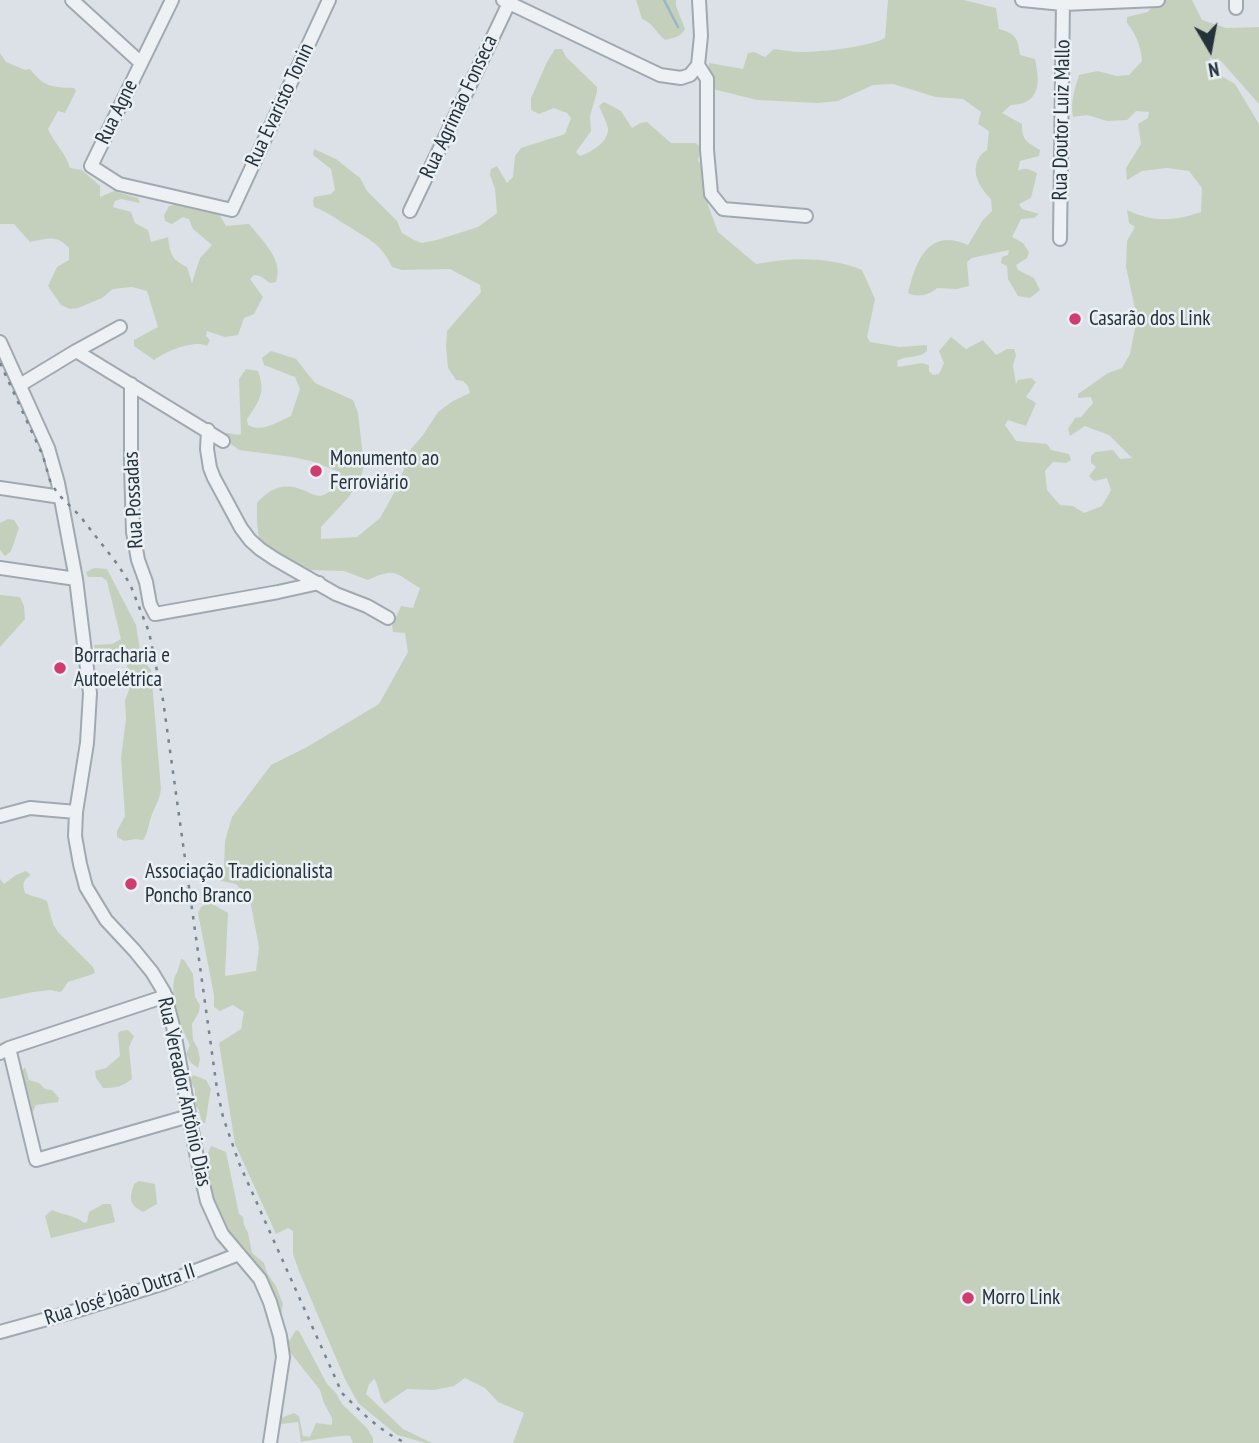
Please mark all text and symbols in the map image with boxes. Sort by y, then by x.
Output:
north arrow [1175,14,1245,84]
street label: Rua Agrimão Fonseca [415,31,503,183]
street label: Rua Evaristo Tonin [240,39,320,171]
street label: Rua Doutor Luiz Mallo [1048,39,1076,201]
text: N [1207,57,1221,82]
street label: Rua Agne [91,76,143,148]
place label: Casarão dos Link [1089,306,1210,332]
marker: Casarão dos Link [1067,311,1083,327]
place label: Monumento ao Ferroviário [330,446,439,496]
street label: Rua Possadas [119,451,149,549]
marker: Monumento ao Ferroviário [308,463,324,479]
place label: Borracharia e Autoelétrica [74,643,170,693]
marker: Borracharia e Autoelétrica [52,660,68,676]
place label: Associação Tradicionalista Poncho Branco [145,859,333,909]
marker: Associação Tradicionalista Poncho Branco [123,876,139,892]
street label: Rua Vereador Antônio Dias [152,995,216,1189]
street label: Rua José João Dutra II [42,1259,198,1331]
place label: Morro Link [982,1285,1060,1311]
marker: Morro Link [960,1290,976,1306]

